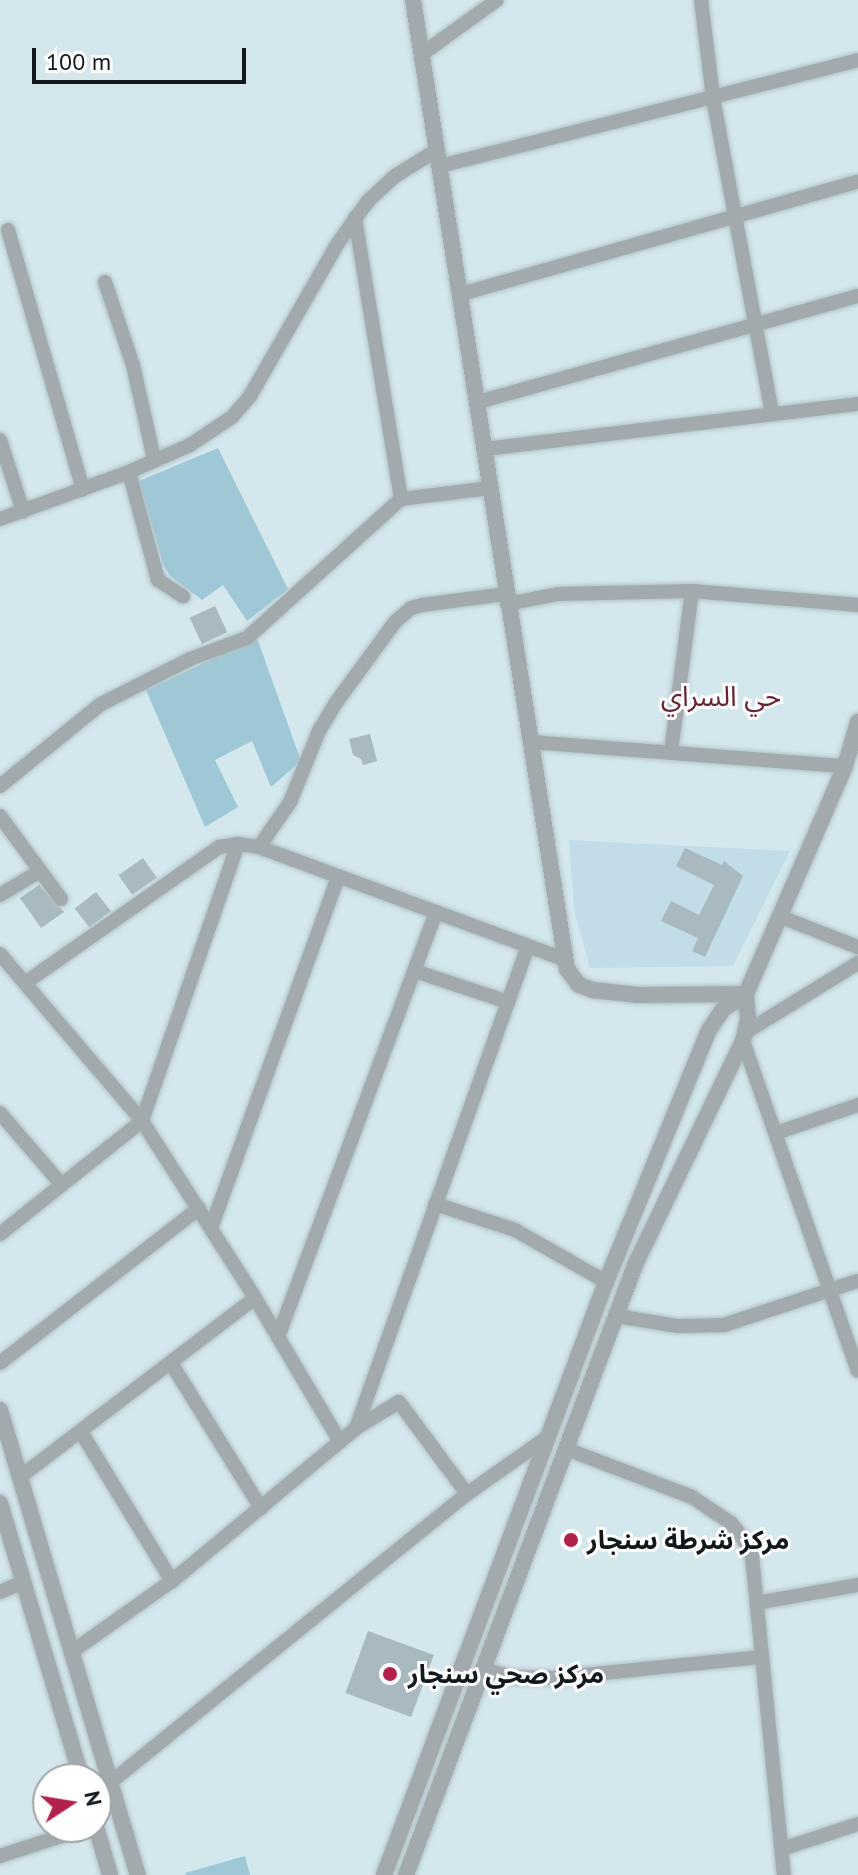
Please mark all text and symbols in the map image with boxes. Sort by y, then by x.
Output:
scale bar [36,32,250,82]
text: 100 m [46,46,111,77]
district label: حي السراي [661,679,781,713]
place label: مركز شرطة سنجار [587,1524,789,1556]
marker: مركز شرطة سنجار [562,1531,580,1549]
place label: مركز صحي سنجار [408,1658,604,1690]
marker: مركز صحي سنجار [379,1663,401,1685]
north arrow [32,1763,112,1843]
text: N [78,1788,109,1808]

